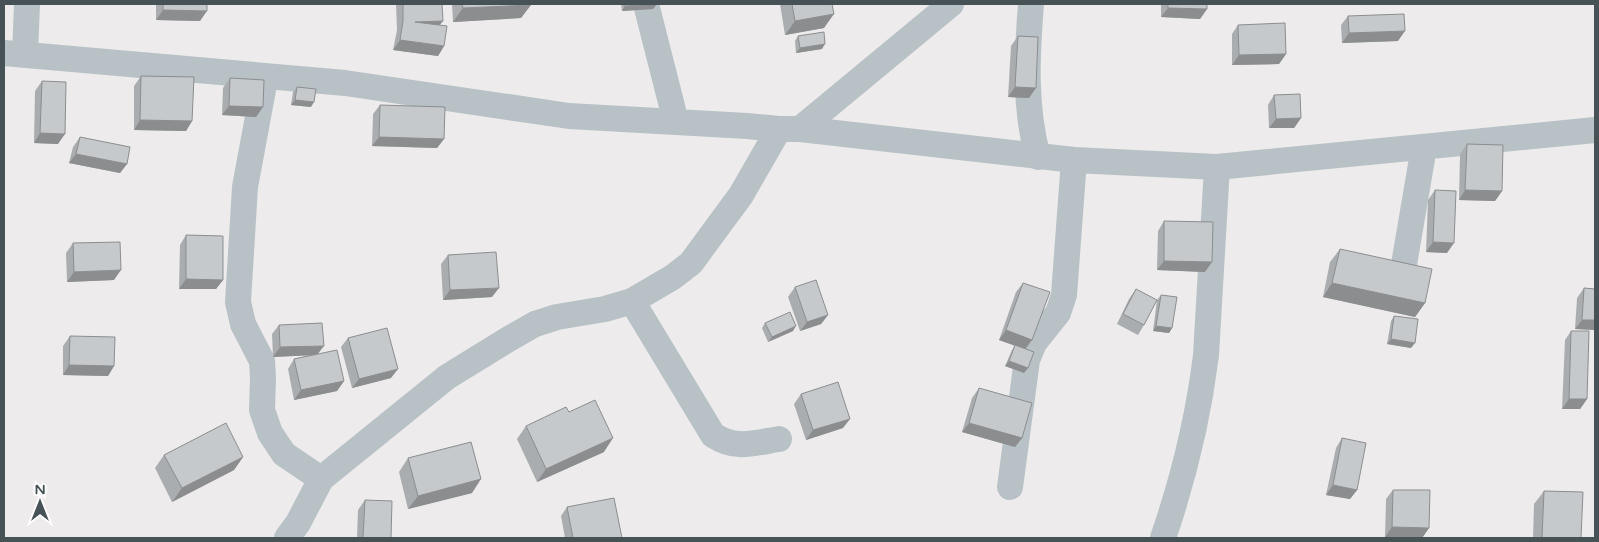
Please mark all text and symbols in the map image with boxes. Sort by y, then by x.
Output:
north arrow [15,477,65,527]
text: N [34,481,46,498]

